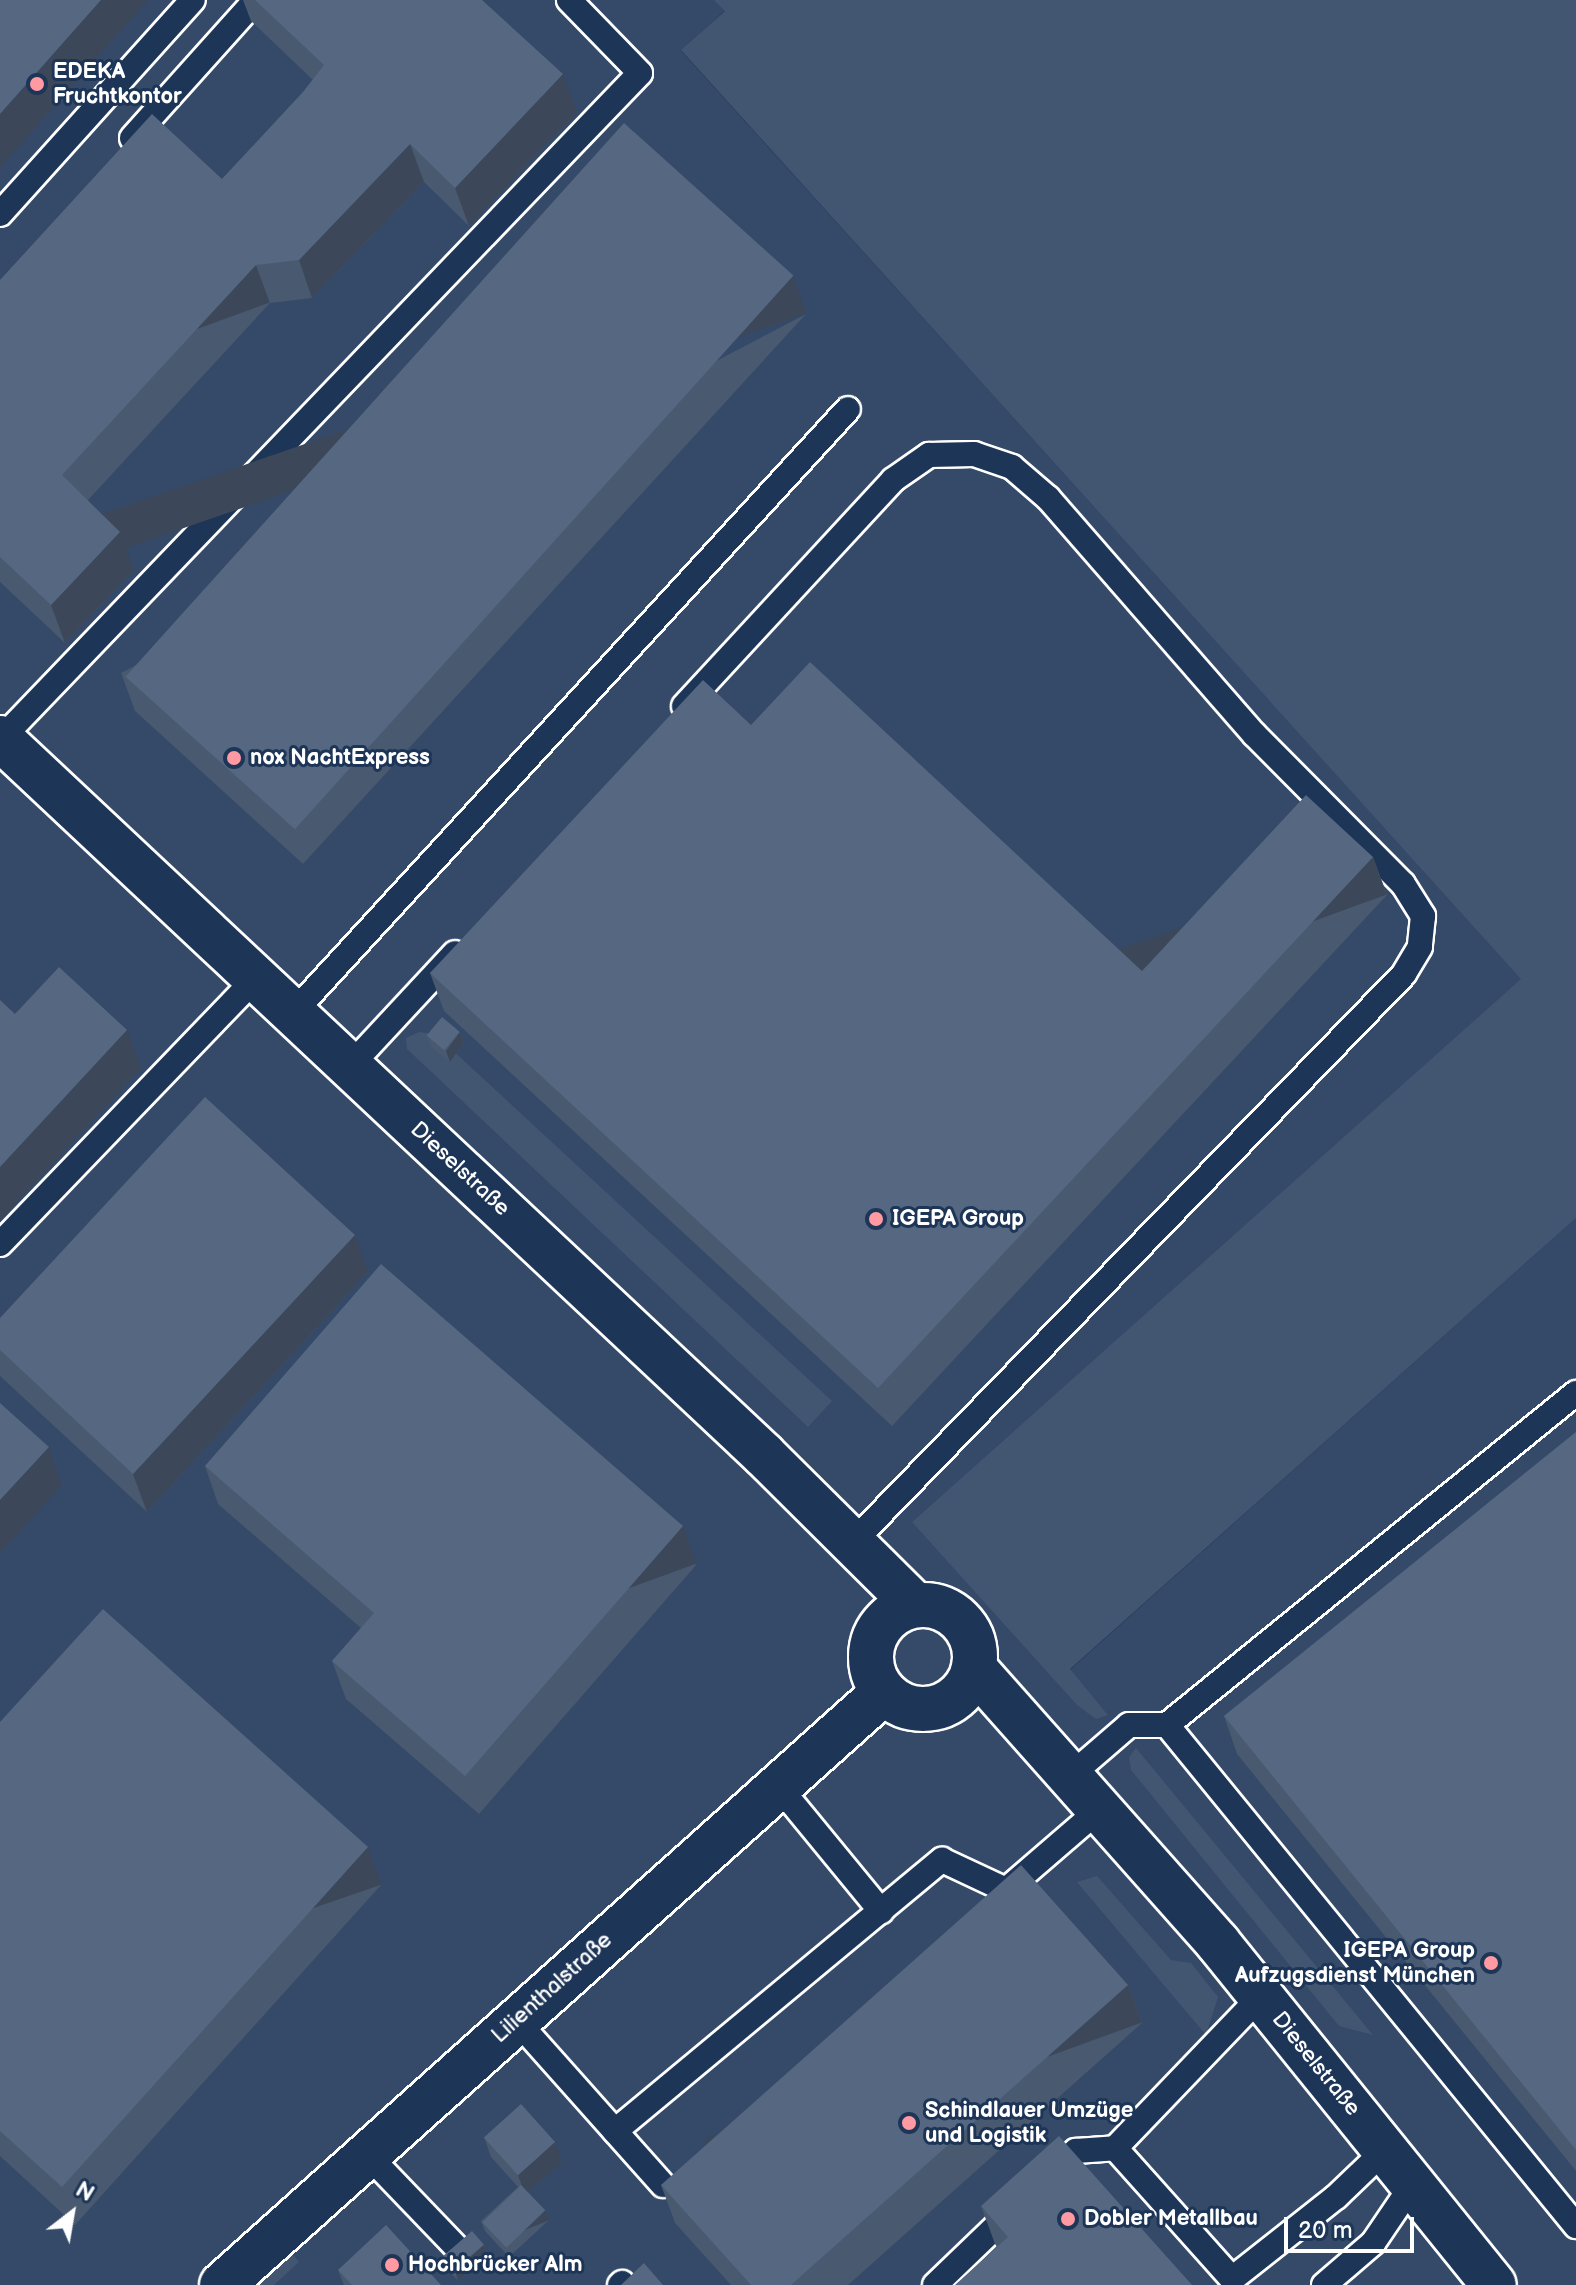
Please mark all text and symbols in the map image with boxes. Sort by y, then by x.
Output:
place label: EDEKA Fruchtkontor [53,58,182,110]
marker: EDEKA Fruchtkontor [28,75,46,93]
place label: nox NachtExpress [250,745,430,771]
marker: nox NachtExpress [225,749,243,767]
street label: Dieselstraße [405,1116,515,1222]
place label: IGEPA Group [892,1206,1024,1232]
marker: IGEPA Group [867,1210,885,1228]
street label: Lilienthalstraße [487,1927,617,2049]
place label: IGEPA Group Aufzugsdienst München [1235,1937,1475,1988]
marker: IGEPA Group Aufzugsdienst München [1482,1954,1500,1972]
street label: Dieselstraße [1266,2007,1366,2121]
place label: Schindlauer Umzüge und Logistik [925,2097,1133,2148]
marker: Schindlauer Umzüge und Logistik [900,2114,918,2132]
north arrow [32,2173,112,2253]
text: N [71,2176,99,2208]
scale bar [1288,2201,1418,2251]
place label: Dobler Metallbau [1084,2206,1258,2232]
marker: Dobler Metallbau [1059,2210,1077,2228]
text: 20 m [1298,2216,1353,2245]
place label: Hochbrücker Alm [408,2252,582,2278]
marker: Hochbrücker Alm [383,2256,401,2274]

